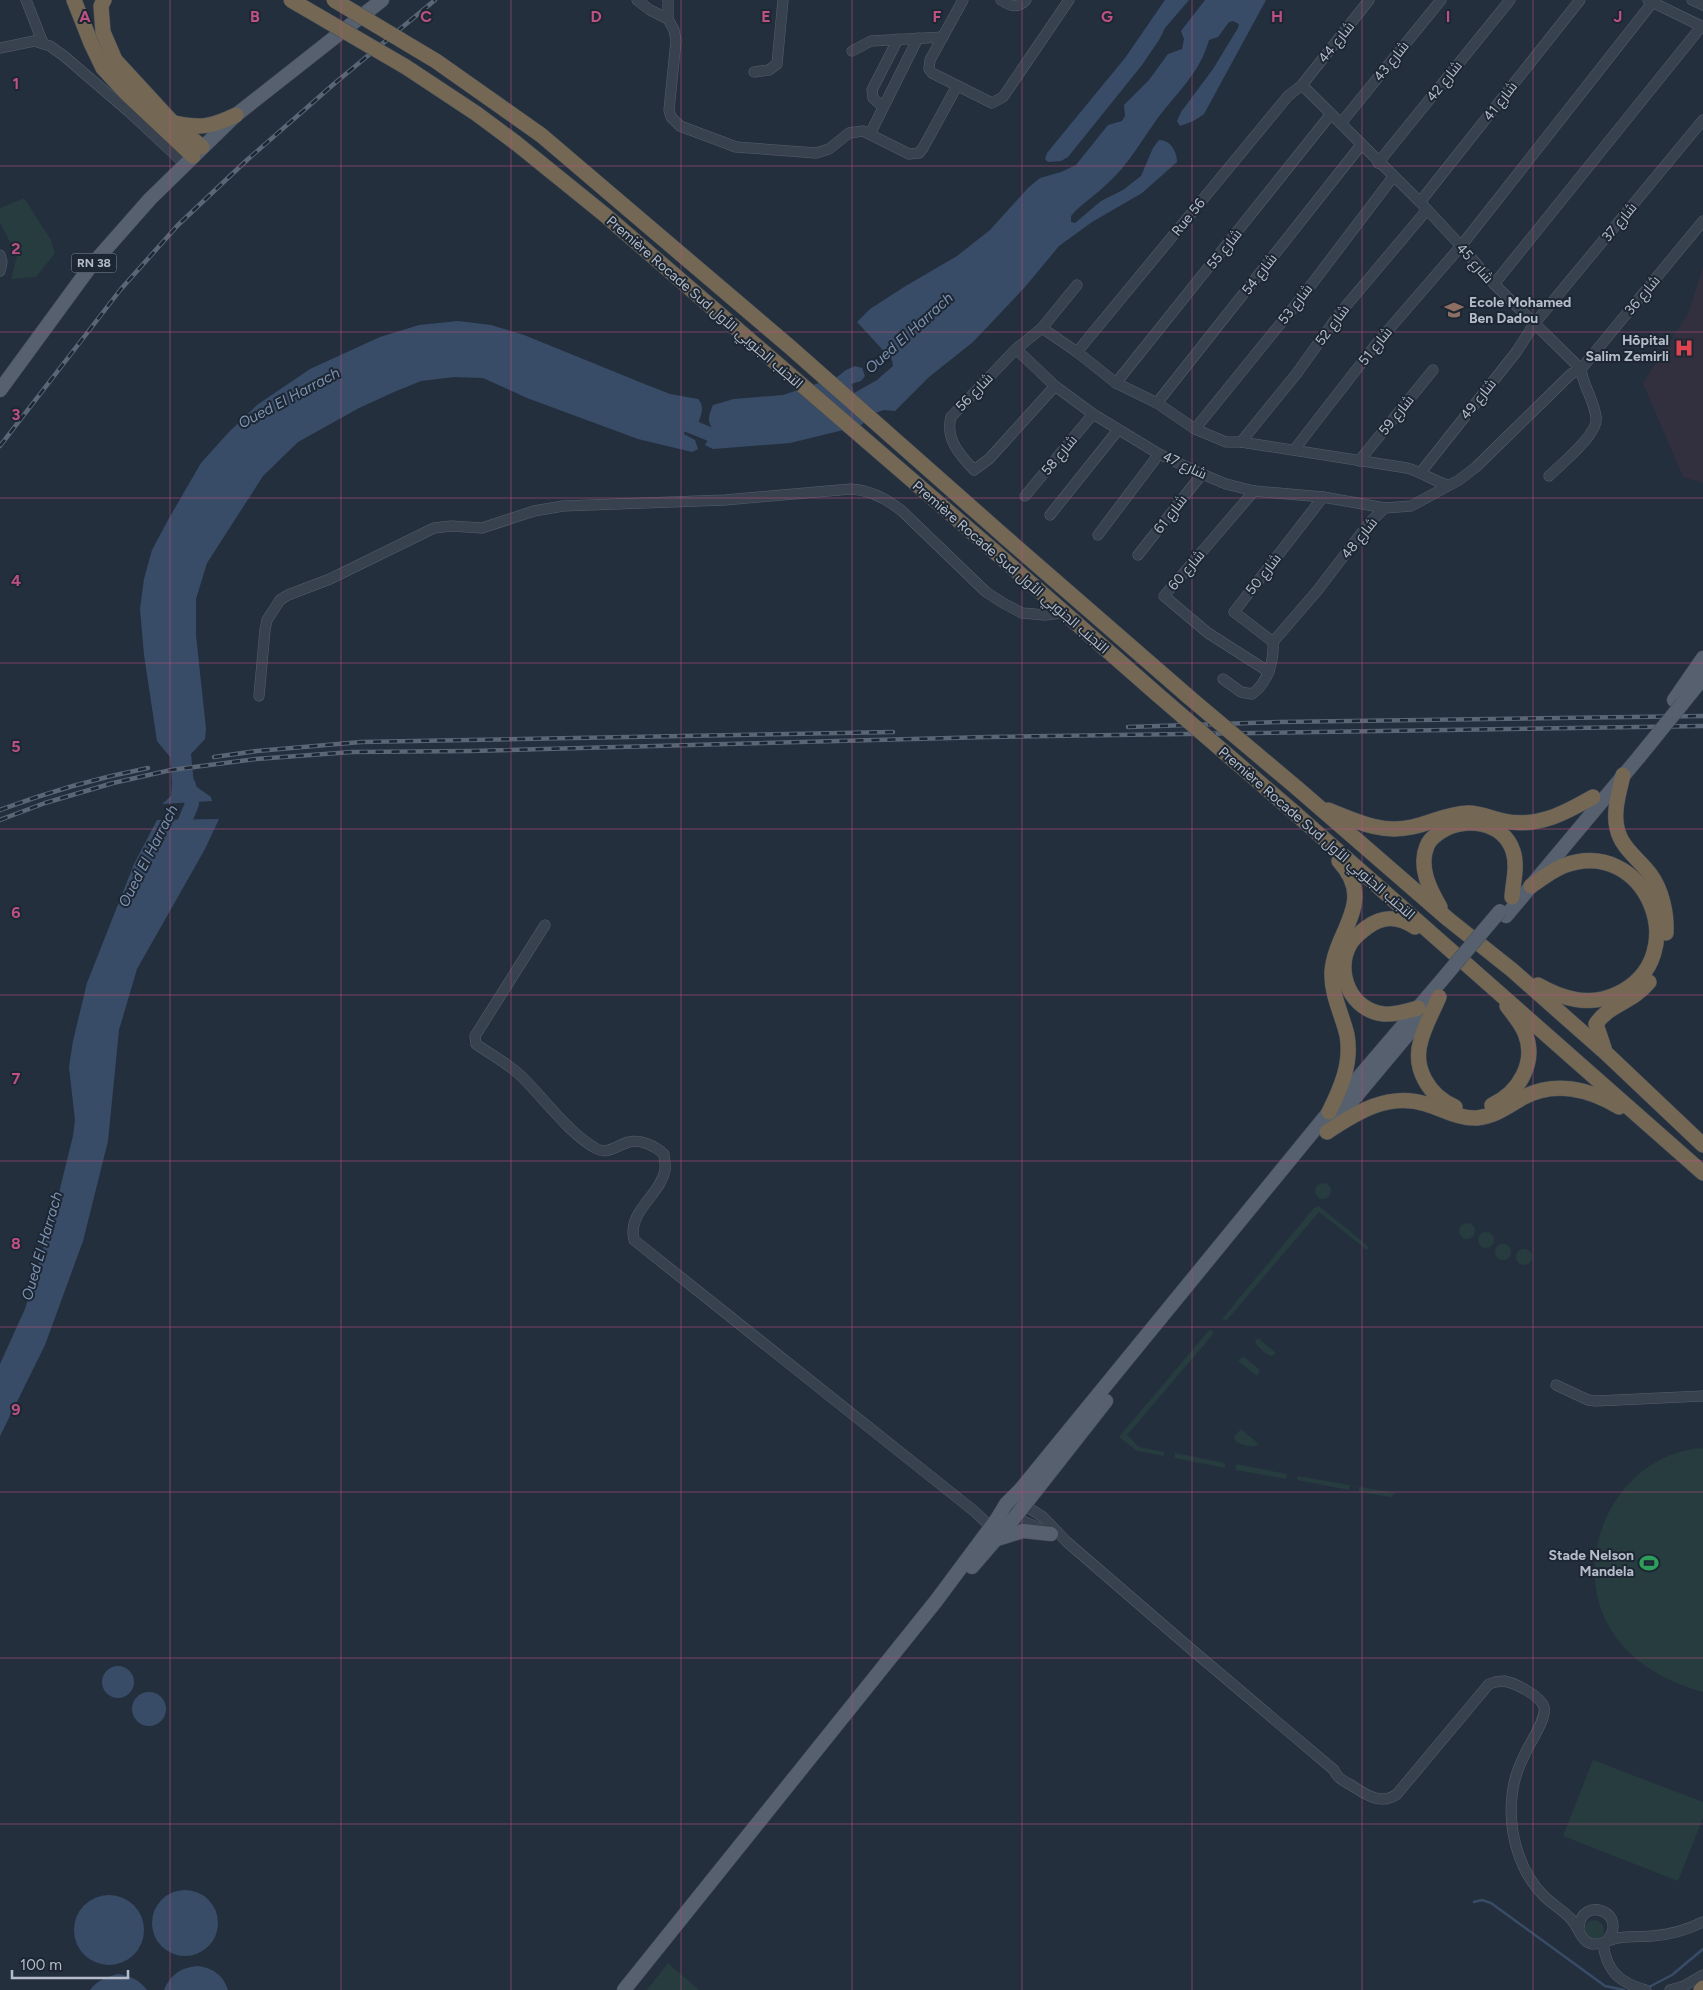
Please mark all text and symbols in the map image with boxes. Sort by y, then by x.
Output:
text: A [79,7,91,26]
text: B [250,7,260,26]
text: C [420,7,432,26]
text: D [590,7,602,26]
text: E [761,7,771,26]
text: F [933,7,942,26]
text: G [1101,7,1113,26]
text: H [1271,7,1283,26]
text: I [1446,7,1450,26]
text: J [1614,7,1622,26]
street label: شارع 44 [1315,18,1358,66]
street label: شارع 43 [1370,38,1413,85]
street label: شارع 42 [1423,58,1466,105]
text: 1 [13,74,19,93]
street label: شارع 41 [1480,78,1521,124]
street label: Rue 56 [1168,195,1209,240]
street label: شارع 37 [1598,199,1641,245]
street label: Première Rocade Sud التجنب الجنوبي الأول [601,212,806,395]
street label: شارع 55 [1203,226,1246,273]
text: 2 [11,239,21,258]
street label: شارع 45 [1453,240,1497,287]
street label: شارع 54 [1238,250,1281,298]
road number: RN 38 [72,254,116,272]
street label: شارع 36 [1621,272,1664,318]
street label: شارع 53 [1274,281,1316,328]
water label: Oued El Harrach [861,289,957,377]
place label: Ecole Mohamed Ben Dadou [1469,294,1571,327]
school or university icon: Ecole Mohamed Ben Dadou [1443,299,1465,321]
street label: شارع 52 [1312,302,1353,349]
street label: شارع 51 [1355,324,1396,369]
place label: Hôpital Salim Zemirli [1585,332,1669,365]
hospital icon: Hôpital Salim Zemirli [1673,337,1695,359]
water label: Oued El Harrach [235,364,343,432]
street label: شارع 56 [952,370,997,415]
street label: شارع 49 [1457,376,1500,423]
street label: شارع 59 [1375,392,1418,439]
text: 3 [12,405,21,424]
street label: شارع 58 [1038,432,1081,479]
street label: شارع 47 [1160,448,1210,483]
street label: Première Rocade Sud التجنب الجنوبي الأول [907,477,1112,660]
street label: شارع 61 [1150,492,1191,537]
street label: شارع 48 [1338,514,1381,562]
street label: شارع 60 [1164,547,1208,594]
street label: شارع 50 [1242,550,1285,598]
text: 4 [11,571,21,590]
text: 5 [11,737,21,756]
street label: Première Rocade Sud التجنب الجنوبي الأول [1213,743,1418,926]
water label: Oued El Harrach [115,802,181,910]
text: 6 [11,903,21,922]
text: 7 [12,1069,21,1088]
water label: Oued El Harrach [18,1190,66,1302]
text: 8 [11,1234,21,1253]
text: 9 [11,1400,21,1419]
place label: Stade Nelson Mandela [1548,1547,1634,1580]
sports icon: Stade Nelson Mandela [1638,1552,1660,1574]
scale bar [12,1948,129,1980]
text: 100 m [20,1956,62,1974]

